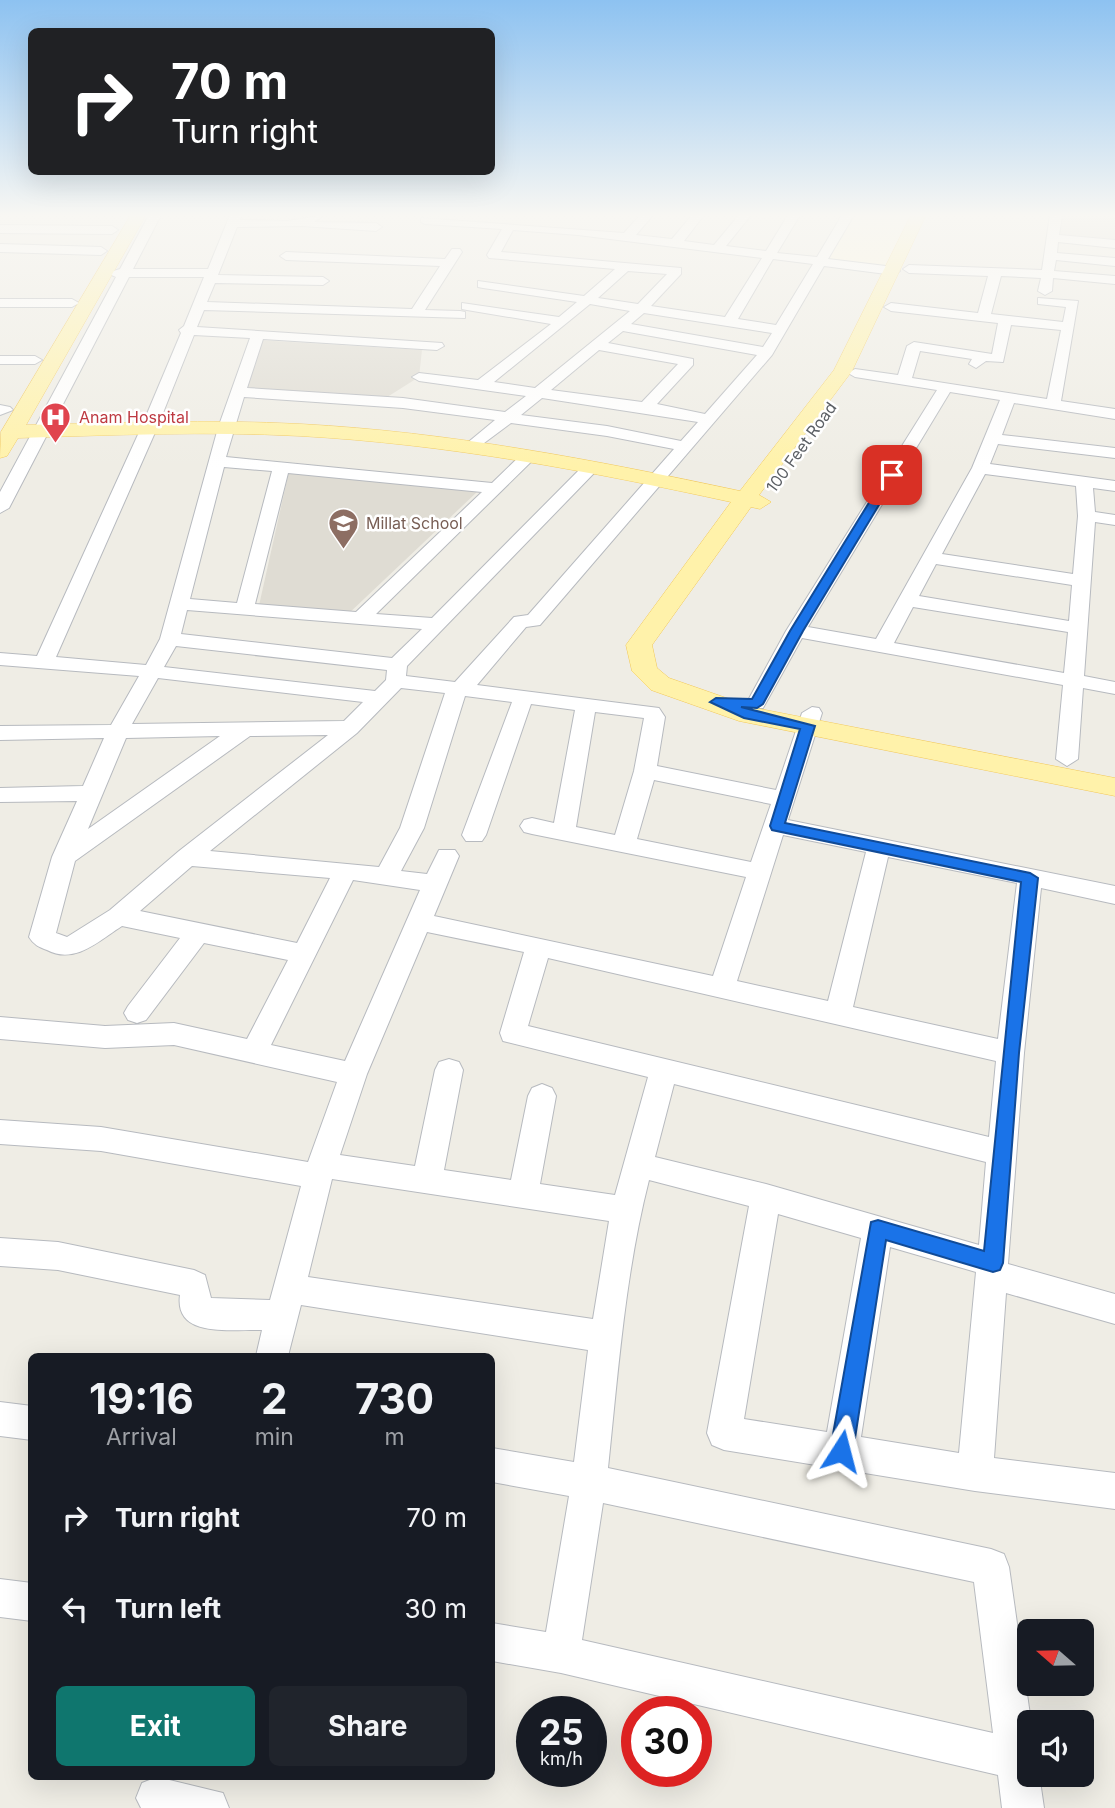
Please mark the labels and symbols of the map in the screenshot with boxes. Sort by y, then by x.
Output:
street label: 100 Feet Road [761,398,841,496]
hospital icon: Anam Hospital [39,400,73,444]
place label: Anam Hospital [79,407,189,427]
pin [862,445,922,505]
school or university icon: Millat School [326,506,360,550]
place label: Millat School [366,513,463,533]
position arrow [804,1414,878,1488]
north arrow [1017,1619,1094,1696]
speed limit sign: 30 [621,1696,712,1787]

